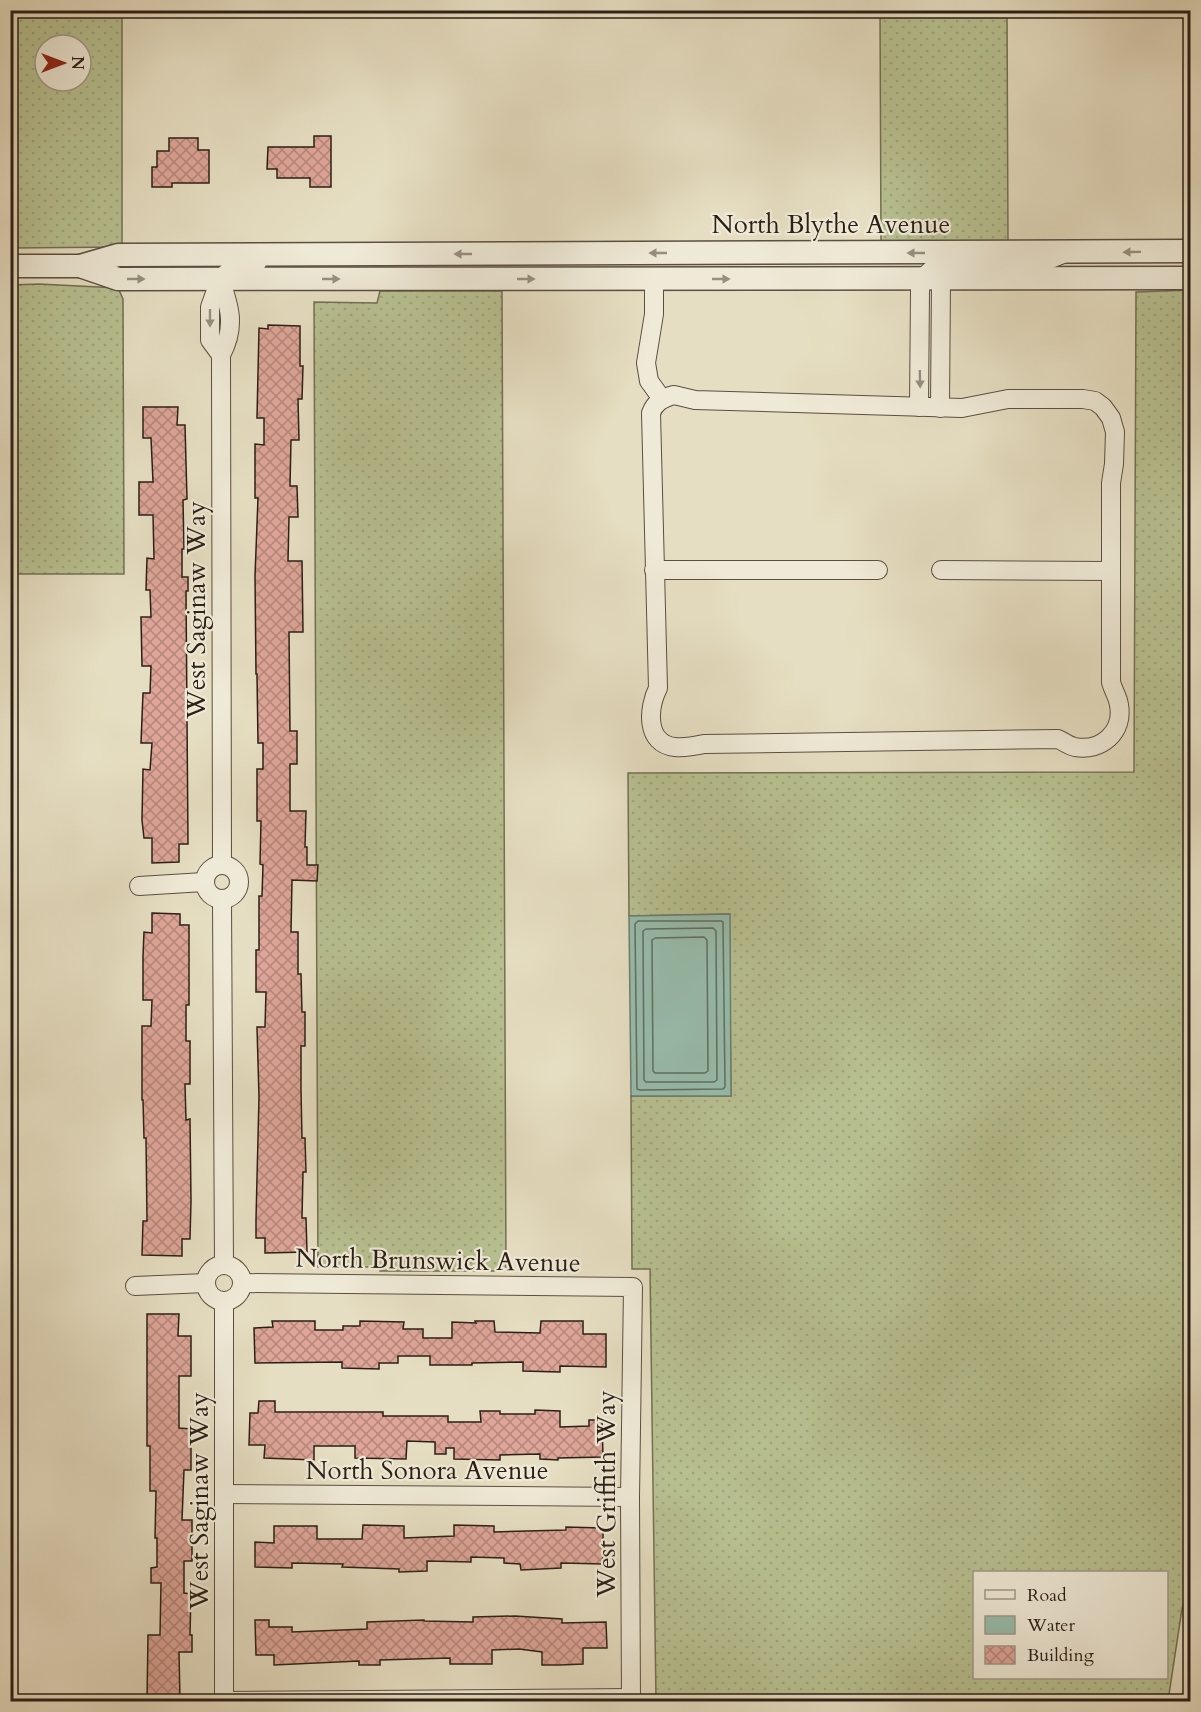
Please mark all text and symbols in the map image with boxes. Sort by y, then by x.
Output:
north arrow [33,33,93,93]
text: N [66,56,88,70]
street label: North Blythe Avenue [712,207,950,242]
one-way arrow [1123,247,1142,256]
one-way arrow [649,248,668,258]
one-way arrow [907,248,926,258]
one-way arrow [454,249,473,259]
one-way arrow [127,274,146,284]
one-way arrow [322,274,341,284]
one-way arrow [517,274,536,284]
one-way arrow [712,274,731,284]
one-way arrow [205,308,215,327]
one-way arrow [915,370,925,389]
street label: West Saginaw Way [179,501,214,720]
street label: North Brunswick Avenue [295,1241,581,1280]
street label: West Griffith Way [589,1390,624,1599]
street label: West Saginaw Way [182,1392,217,1611]
street label: North Sonora Avenue [305,1453,549,1488]
legend [973,1571,1168,1679]
text: Road [1027,1583,1067,1608]
text: Water [1026,1613,1076,1638]
text: Building [1027,1643,1095,1668]

